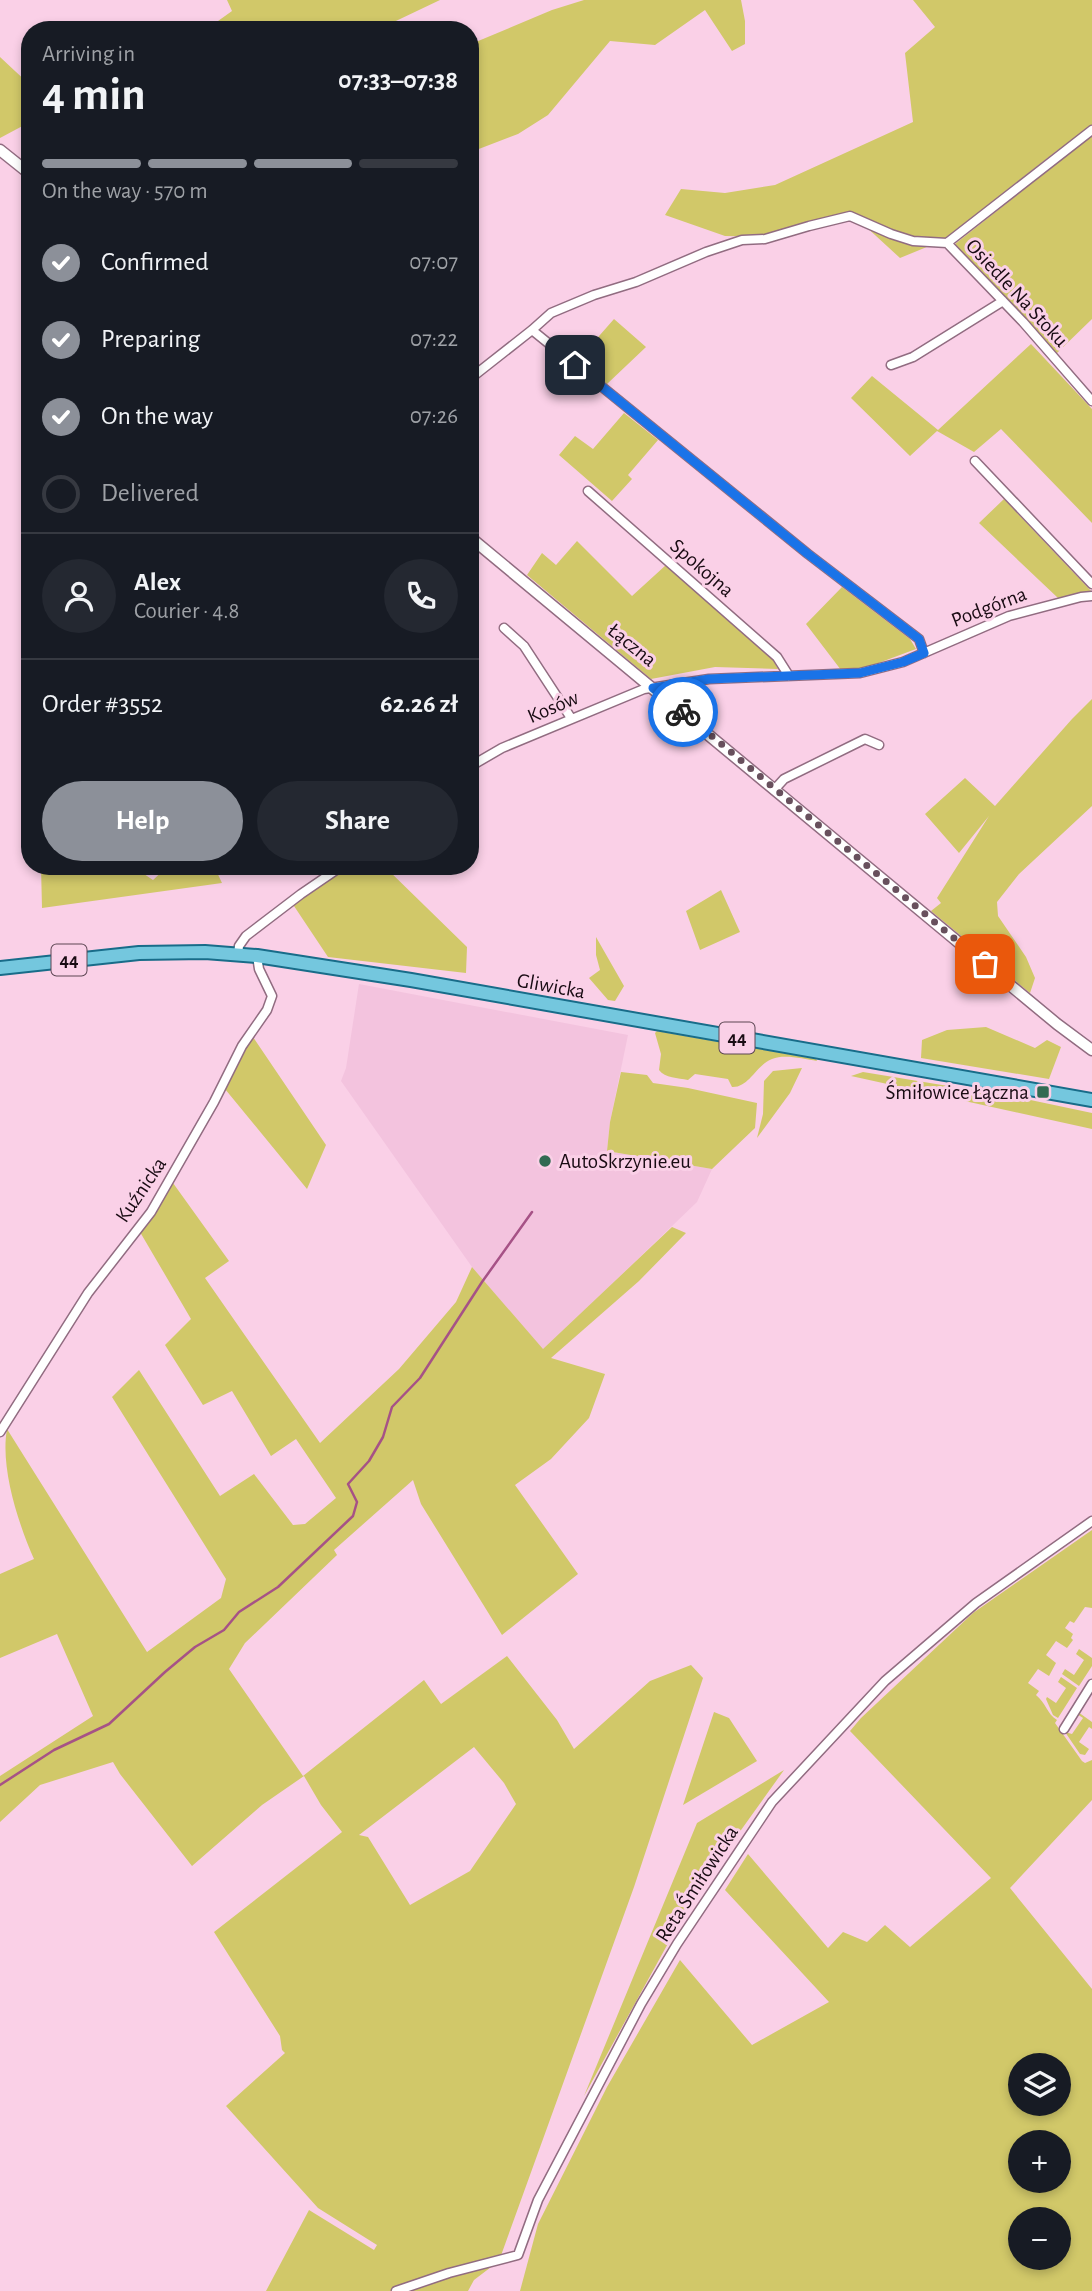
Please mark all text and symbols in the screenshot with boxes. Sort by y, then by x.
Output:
text: Arriving in [42,43,135,66]
text: 07:33–07:38 [338,67,458,93]
text: 4 min [42,72,146,118]
text: On the way · 570 m [42,180,208,203]
street label: Osiedle Na Stoku [962,235,1072,351]
icon: check [42,244,80,282]
text: Confirmed [101,249,209,275]
text: 07:07 [409,251,458,274]
icon: check [42,321,80,359]
text: Preparing [101,326,200,352]
text: 07:22 [410,328,458,351]
pin [545,335,605,395]
icon: home [556,346,594,384]
icon: check [42,398,80,436]
text: On the way [101,403,213,429]
text: 07:26 [410,405,458,428]
text: Delivered [101,480,199,506]
street label: Spokojna [666,535,738,601]
button: person [42,559,116,633]
button: phone [384,559,458,633]
text: Alex [134,569,181,595]
street label: Podgórna [948,583,1030,631]
text: Courier · 4.8 [134,600,239,623]
street label: Łączna [604,619,661,671]
courier [648,677,718,747]
street label: Kosów [524,687,582,727]
text: Order #3552 [42,691,163,717]
text: 62.26 zł [380,691,458,717]
icon: bike [664,693,702,731]
button: Help [42,781,243,861]
button: Share [257,781,458,861]
pin [955,934,1015,994]
road number: 44 [52,944,86,976]
icon: bag [966,945,1004,983]
street label: Gliwicka [515,970,587,1002]
road number: 44 [720,1022,754,1054]
place label: Śmiłowice Łączna [886,1079,1029,1103]
marker: Śmiłowice Łączna [1035,1084,1051,1100]
place label: AutoSkrzynie.eu [559,1151,691,1172]
street label: Kuźnicka [112,1153,170,1226]
marker: AutoSkrzynie.eu [537,1153,553,1169]
street label: Reta Śmiłowicka [649,1820,742,1946]
map controls [1008,2053,1071,2270]
button: layers [1008,2053,1071,2116]
button: + [1008,2130,1071,2193]
button: − [1008,2207,1071,2270]

